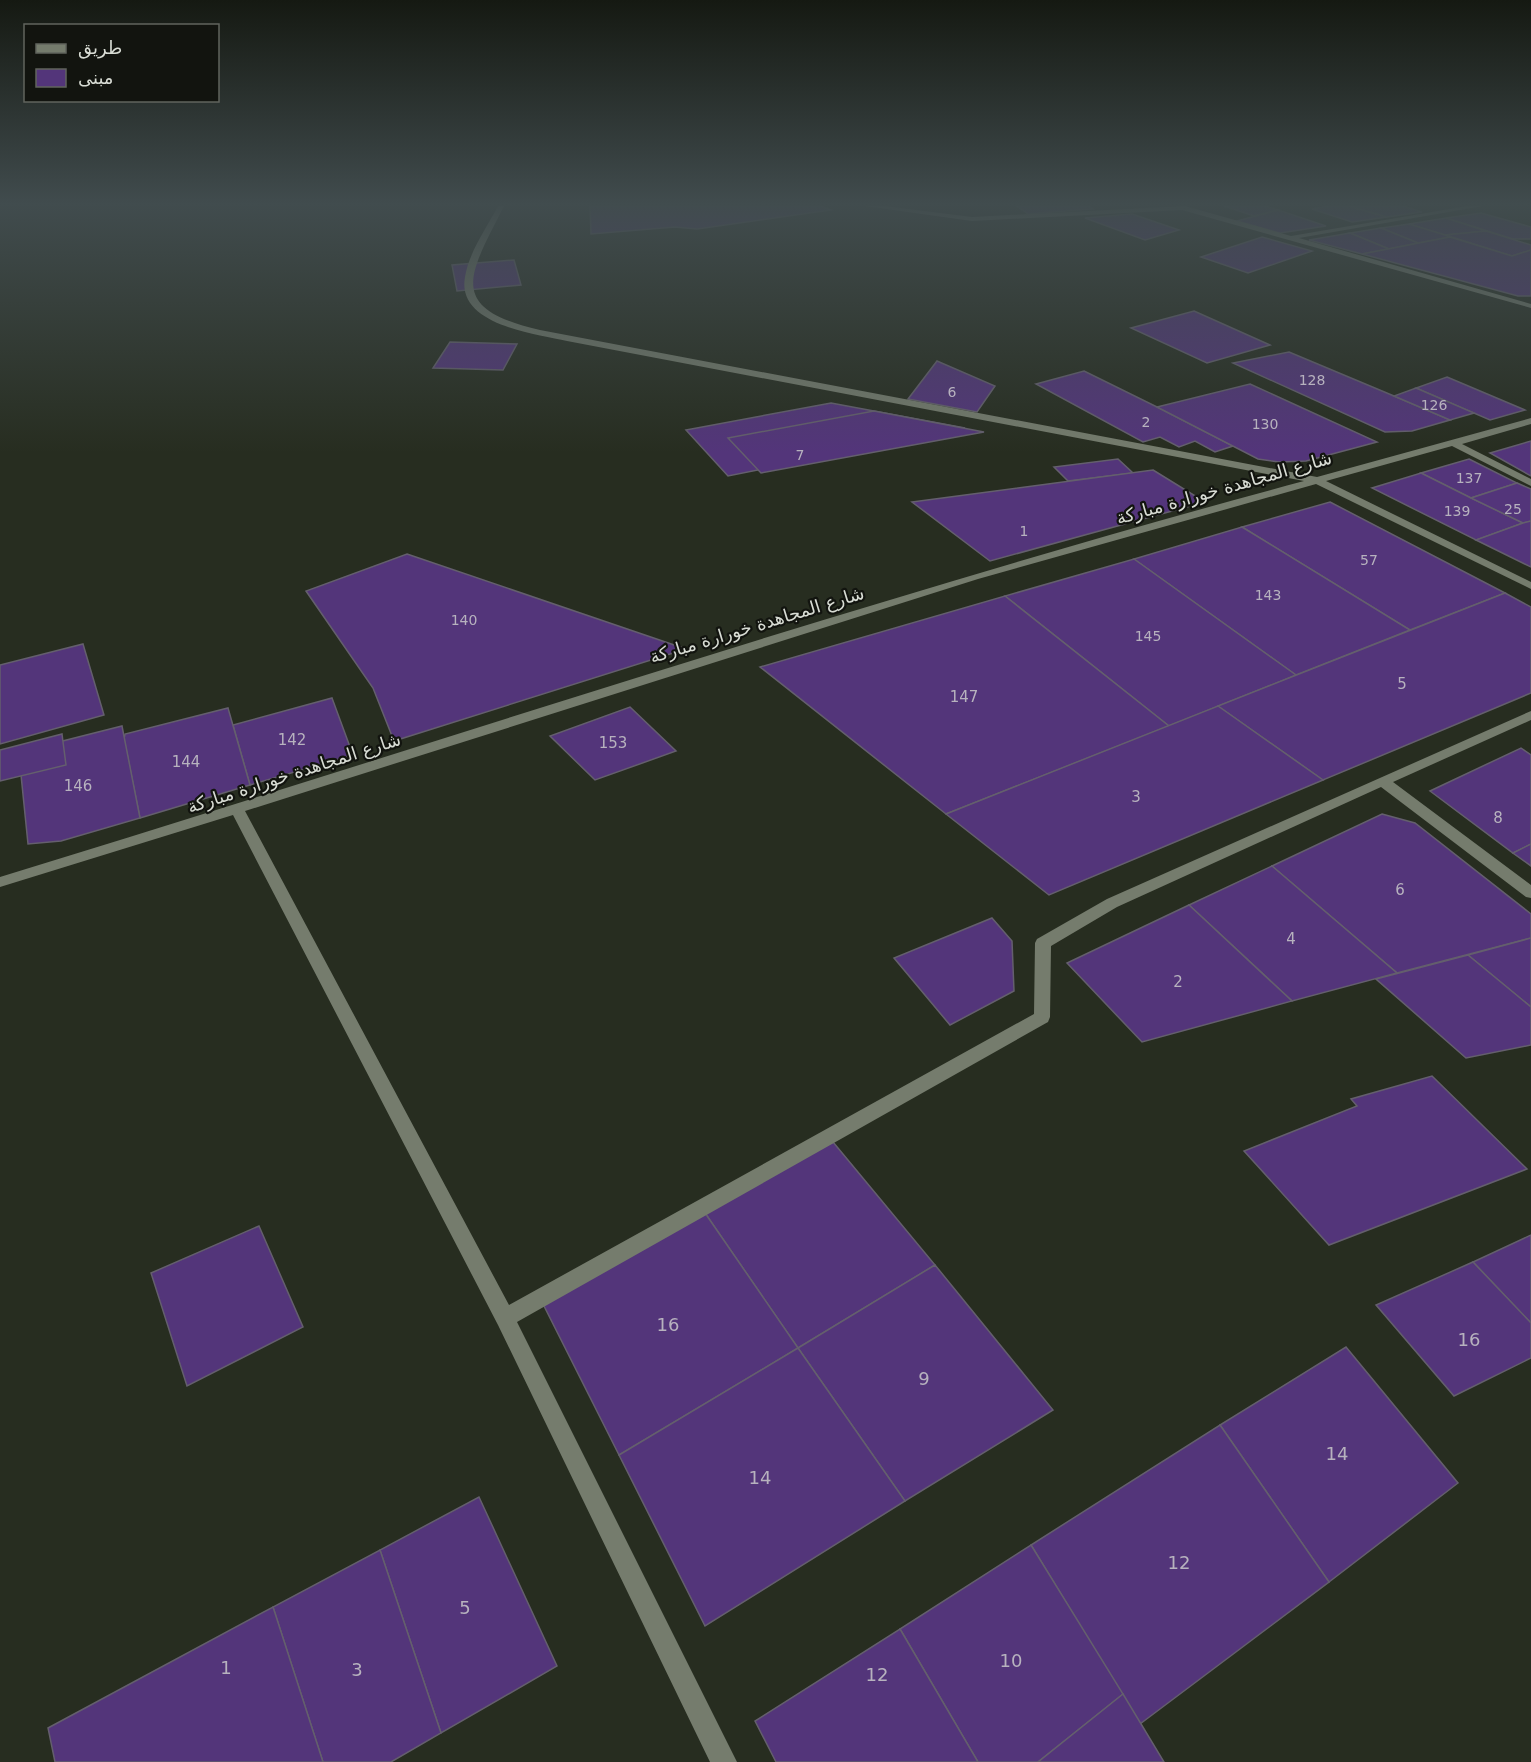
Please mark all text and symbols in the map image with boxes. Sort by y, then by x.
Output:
legend [24,24,219,102]
text: طريق [78,37,122,59]
text: مبنى [78,67,114,88]
house number: 128 [1299,372,1325,388]
house number: 6 [948,384,957,400]
house number: 126 [1421,397,1447,413]
house number: 2 [1142,414,1150,430]
house number: 130 [1252,416,1278,432]
house number: 7 [796,447,804,463]
street label: شارع المجاهدة خورارة مباركة [1114,447,1334,529]
house number: 137 [1456,470,1482,486]
house number: 25 [1504,501,1522,517]
house number: 139 [1444,503,1470,519]
house number: 1 [1020,523,1028,539]
house number: 57 [1360,552,1378,568]
street label: شارع المجاهدة خورارة مباركة [647,582,867,668]
house number: 143 [1255,587,1281,603]
house number: 140 [451,612,477,628]
house number: 145 [1135,628,1161,644]
house number: 5 [1397,675,1407,693]
house number: 147 [950,688,978,706]
street label: شارع المجاهدة خورارة مباركة [184,728,404,818]
house number: 142 [278,731,306,749]
house number: 153 [599,734,627,752]
house number: 144 [172,753,200,771]
house number: 146 [64,777,92,795]
house number: 3 [1131,788,1141,806]
house number: 8 [1493,809,1503,827]
house number: 6 [1395,881,1405,899]
house number: 4 [1286,930,1296,948]
house number: 2 [1173,973,1183,991]
house number: 16 [657,1314,679,1335]
house number: 16 [1458,1329,1480,1350]
house number: 9 [918,1368,930,1389]
house number: 14 [1326,1443,1348,1464]
house number: 14 [749,1467,771,1488]
house number: 12 [1168,1552,1190,1573]
house number: 5 [459,1597,471,1618]
house number: 10 [1000,1650,1022,1671]
house number: 1 [220,1657,232,1678]
house number: 3 [351,1659,363,1680]
house number: 12 [866,1664,888,1685]

